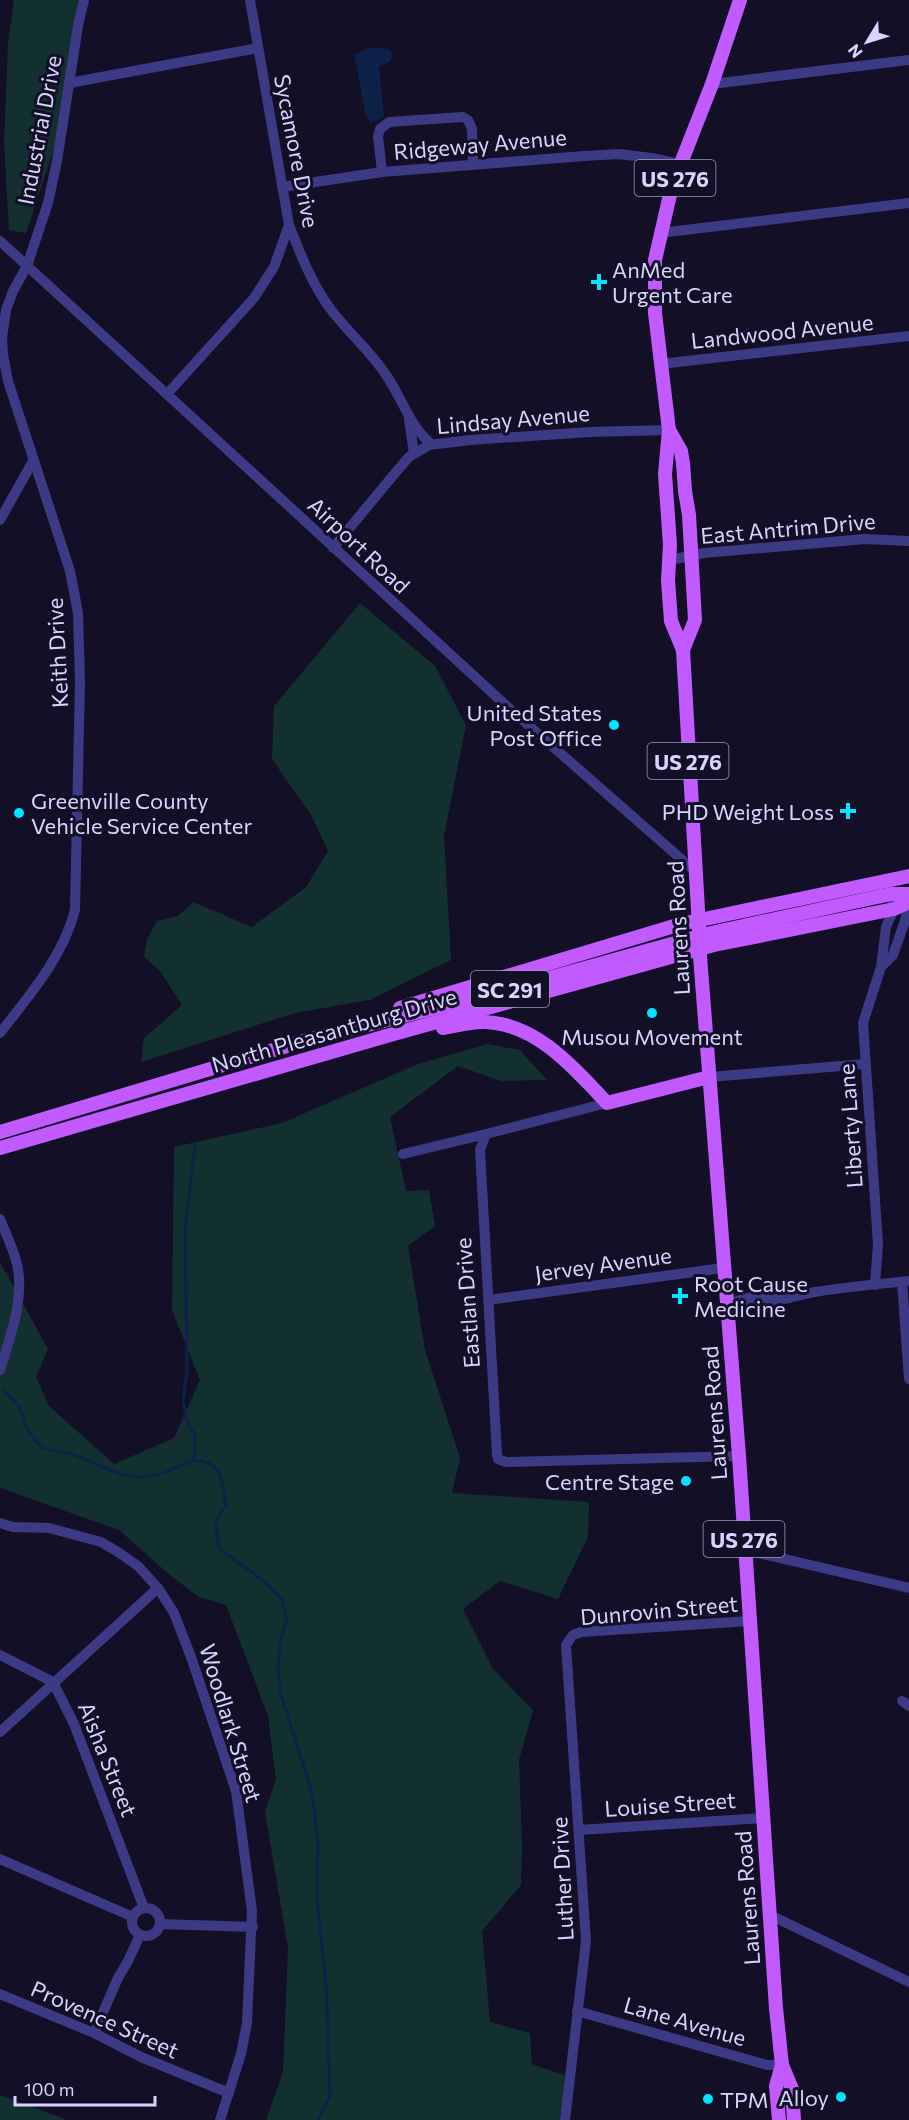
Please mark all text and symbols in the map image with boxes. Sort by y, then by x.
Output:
north arrow [837,12,897,72]
text: N [844,41,866,62]
street label: Industrial Drive [11,53,67,207]
street label: Sycamore Drive [269,72,325,230]
street label: Ridgeway Avenue [392,123,568,165]
road number: US 276 [634,160,716,196]
place label: AnMed Urgent Care [612,256,733,308]
marker: AnMed Urgent Care [590,273,608,291]
street label: Landwood Avenue [689,308,875,354]
street label: Lindsay Avenue [435,399,591,439]
street label: Airport Road [303,491,415,599]
street label: East Antrim Drive [699,507,877,549]
street label: Keith Drive [41,597,73,709]
place label: United States Post Office [467,699,602,751]
marker: United States Post Office [607,718,621,732]
road number: US 276 [648,743,728,779]
place label: Greenville County Vehicle Service Center [31,787,252,839]
place label: PHD Weight Loss [662,798,834,825]
marker: PHD Weight Loss [839,802,857,820]
marker: Greenville County Vehicle Service Center [12,806,26,820]
street label: Laurens Road [661,860,695,996]
road number: SC 291 [471,971,549,1007]
street label: North Pleasantburg Drive [208,982,460,1078]
marker: Musou Movement [645,1006,659,1020]
place label: Musou Movement [561,1023,743,1050]
street label: Liberty Lane [832,1063,868,1189]
street label: Eastlan Drive [449,1237,485,1369]
street label: Jervey Avenue [533,1241,673,1287]
place label: Root Cause Medicine [694,1270,808,1322]
marker: Root Cause Medicine [671,1287,689,1305]
street label: Laurens Road [696,1345,732,1481]
place label: Centre Stage [545,1468,674,1495]
marker: Centre Stage [679,1474,693,1488]
road number: US 276 [704,1521,784,1557]
street label: Dunrovin Street [579,1590,739,1630]
street label: Woodlark Street [194,1641,268,1805]
street label: Aisha Street [73,1698,143,1820]
street label: Louise Street [603,1786,737,1822]
street label: Luther Drive [545,1816,579,1942]
street label: Laurens Road [729,1830,765,1966]
street label: Provence Street [27,1974,183,2064]
street label: Lane Avenue [621,1991,749,2051]
scale bar [15,2069,154,2107]
text: 100 m [24,2078,74,2100]
place label: Alloy [779,2084,829,2111]
place label: TPM [720,2086,769,2113]
marker: Alloy [834,2090,848,2104]
marker: TPM [701,2092,715,2106]

